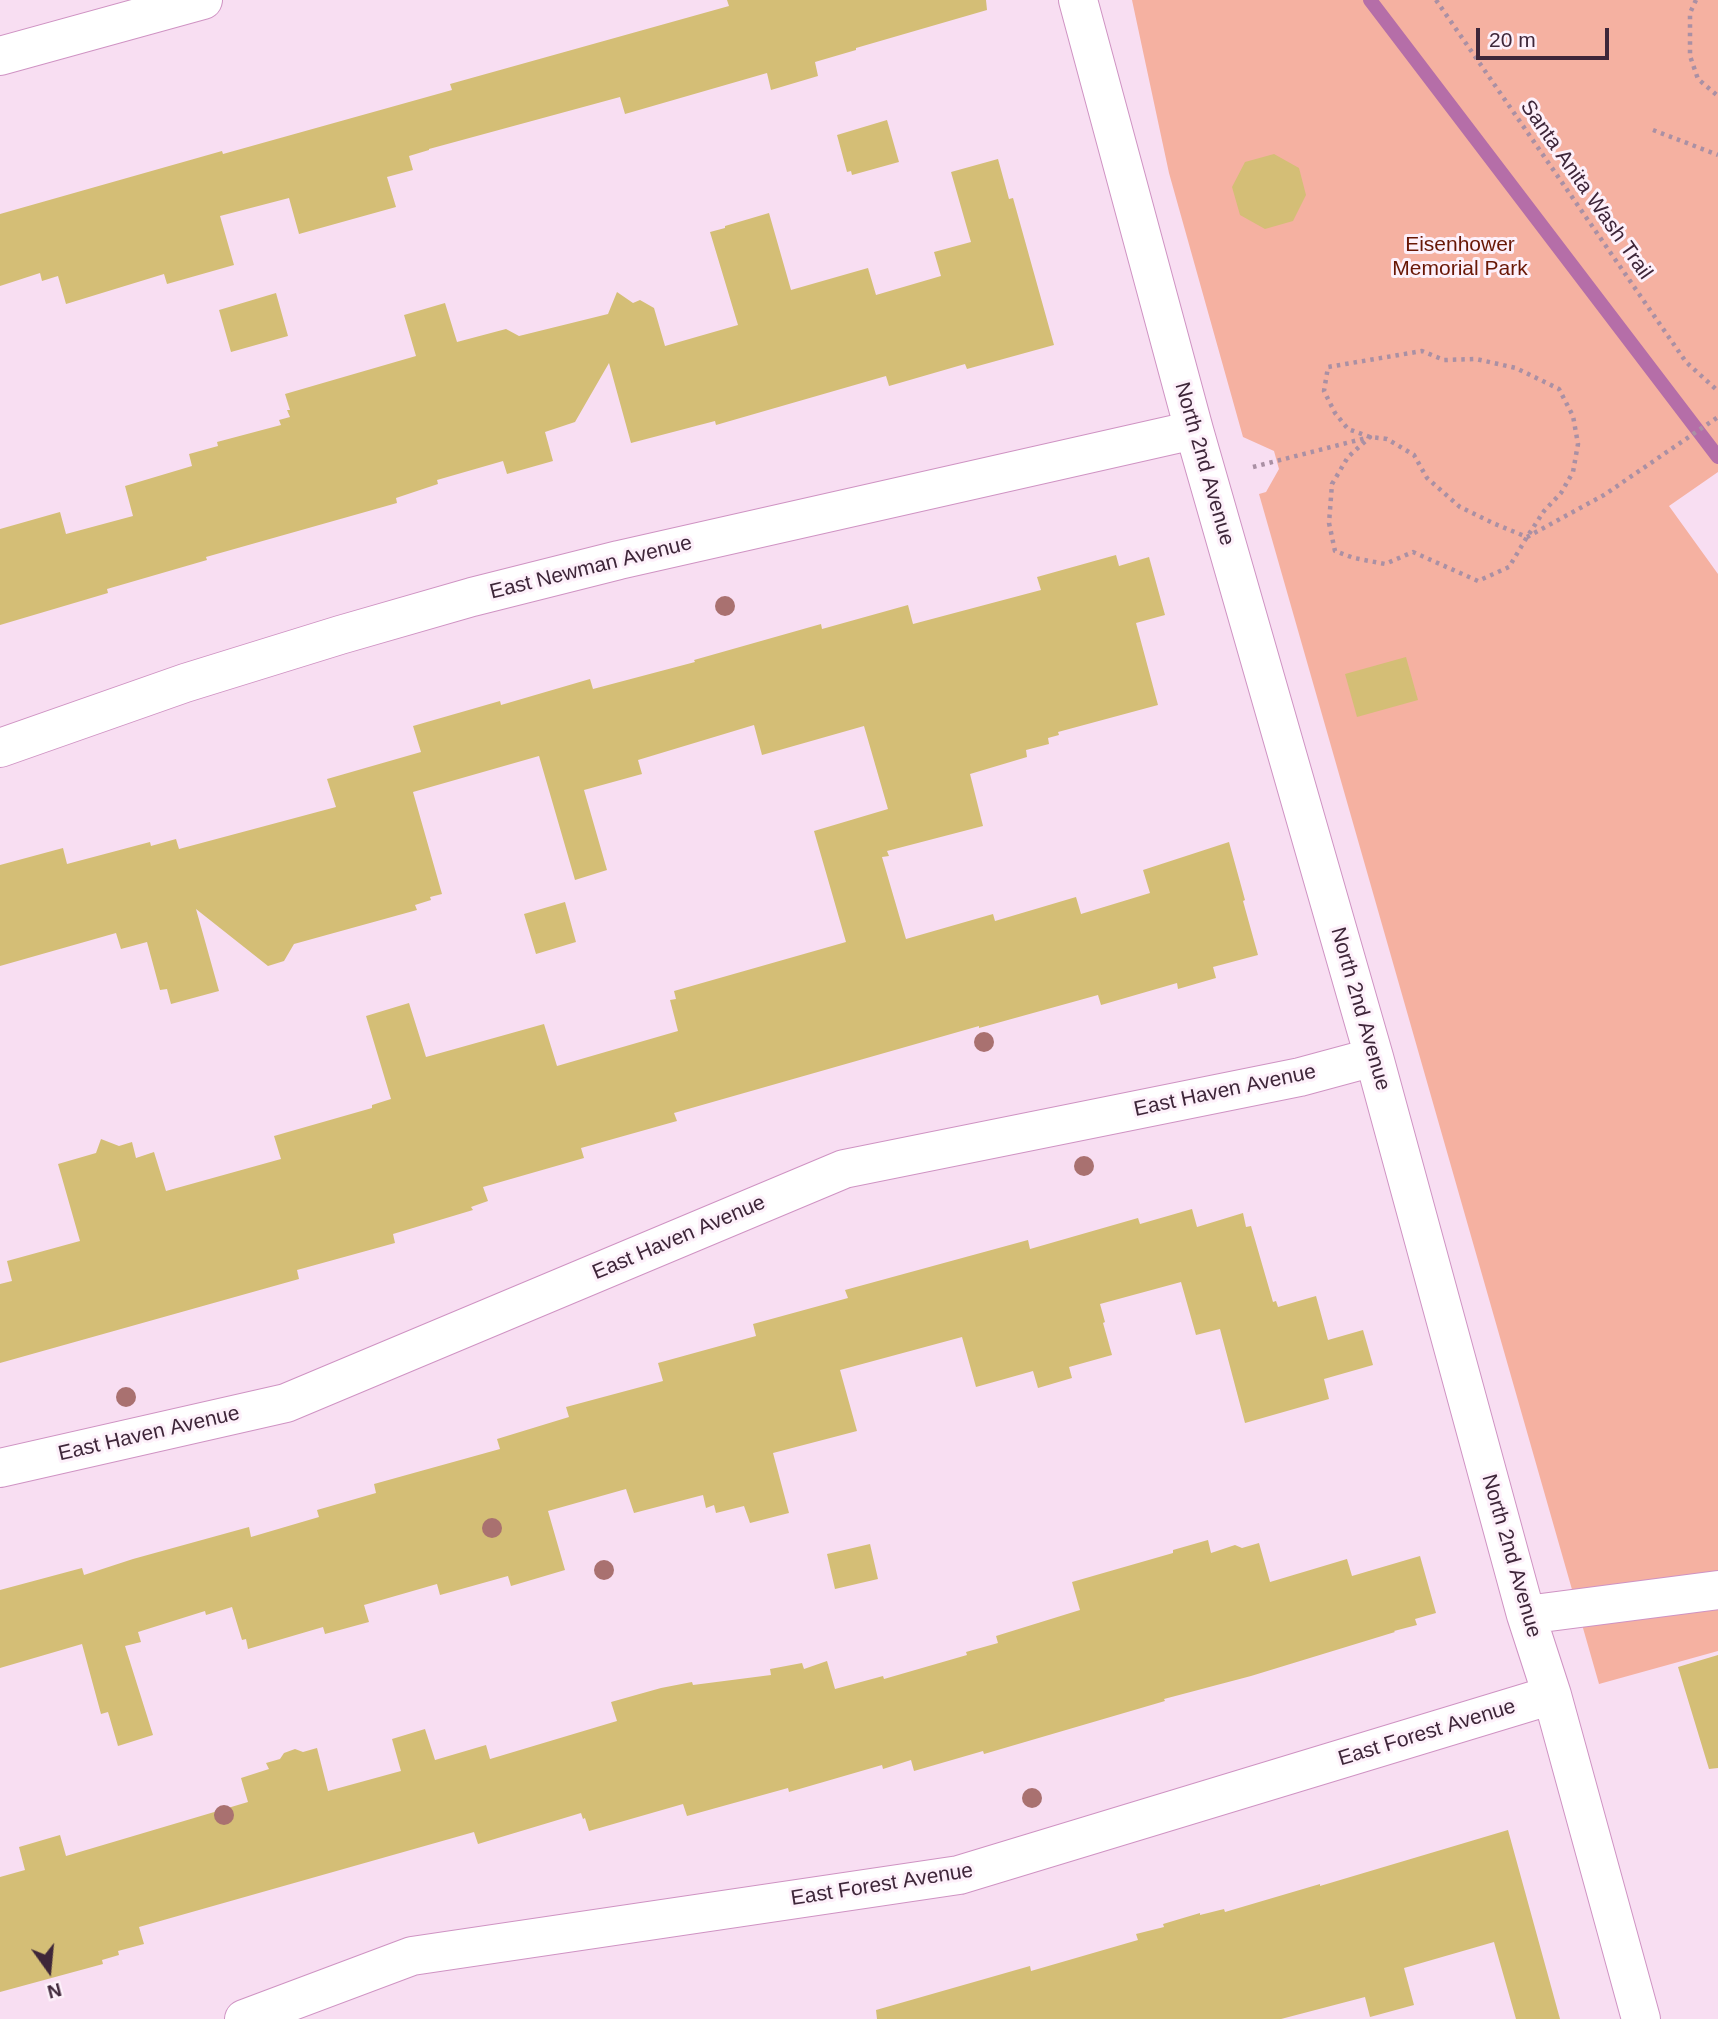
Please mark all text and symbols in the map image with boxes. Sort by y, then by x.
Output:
scale bar [1480,14,1613,58]
text: 20 m [1489,28,1536,51]
street label: Santa Anita Wash Trail [1515,95,1657,285]
park label: Eisenhower Memorial Park [1392,232,1528,282]
street label: North 2nd Avenue [1169,379,1239,549]
street label: East Newman Avenue [487,531,695,605]
street label: North 2nd Avenue [1325,924,1395,1094]
street label: East Haven Avenue [1132,1059,1318,1123]
street label: East Haven Avenue [589,1190,769,1286]
street label: East Haven Avenue [56,1401,242,1467]
street label: North 2nd Avenue [1476,1471,1546,1641]
street label: East Forest Avenue [1335,1694,1519,1772]
street label: East Forest Avenue [789,1858,975,1912]
north arrow [14,1935,84,2005]
text: N [45,1979,64,2003]

